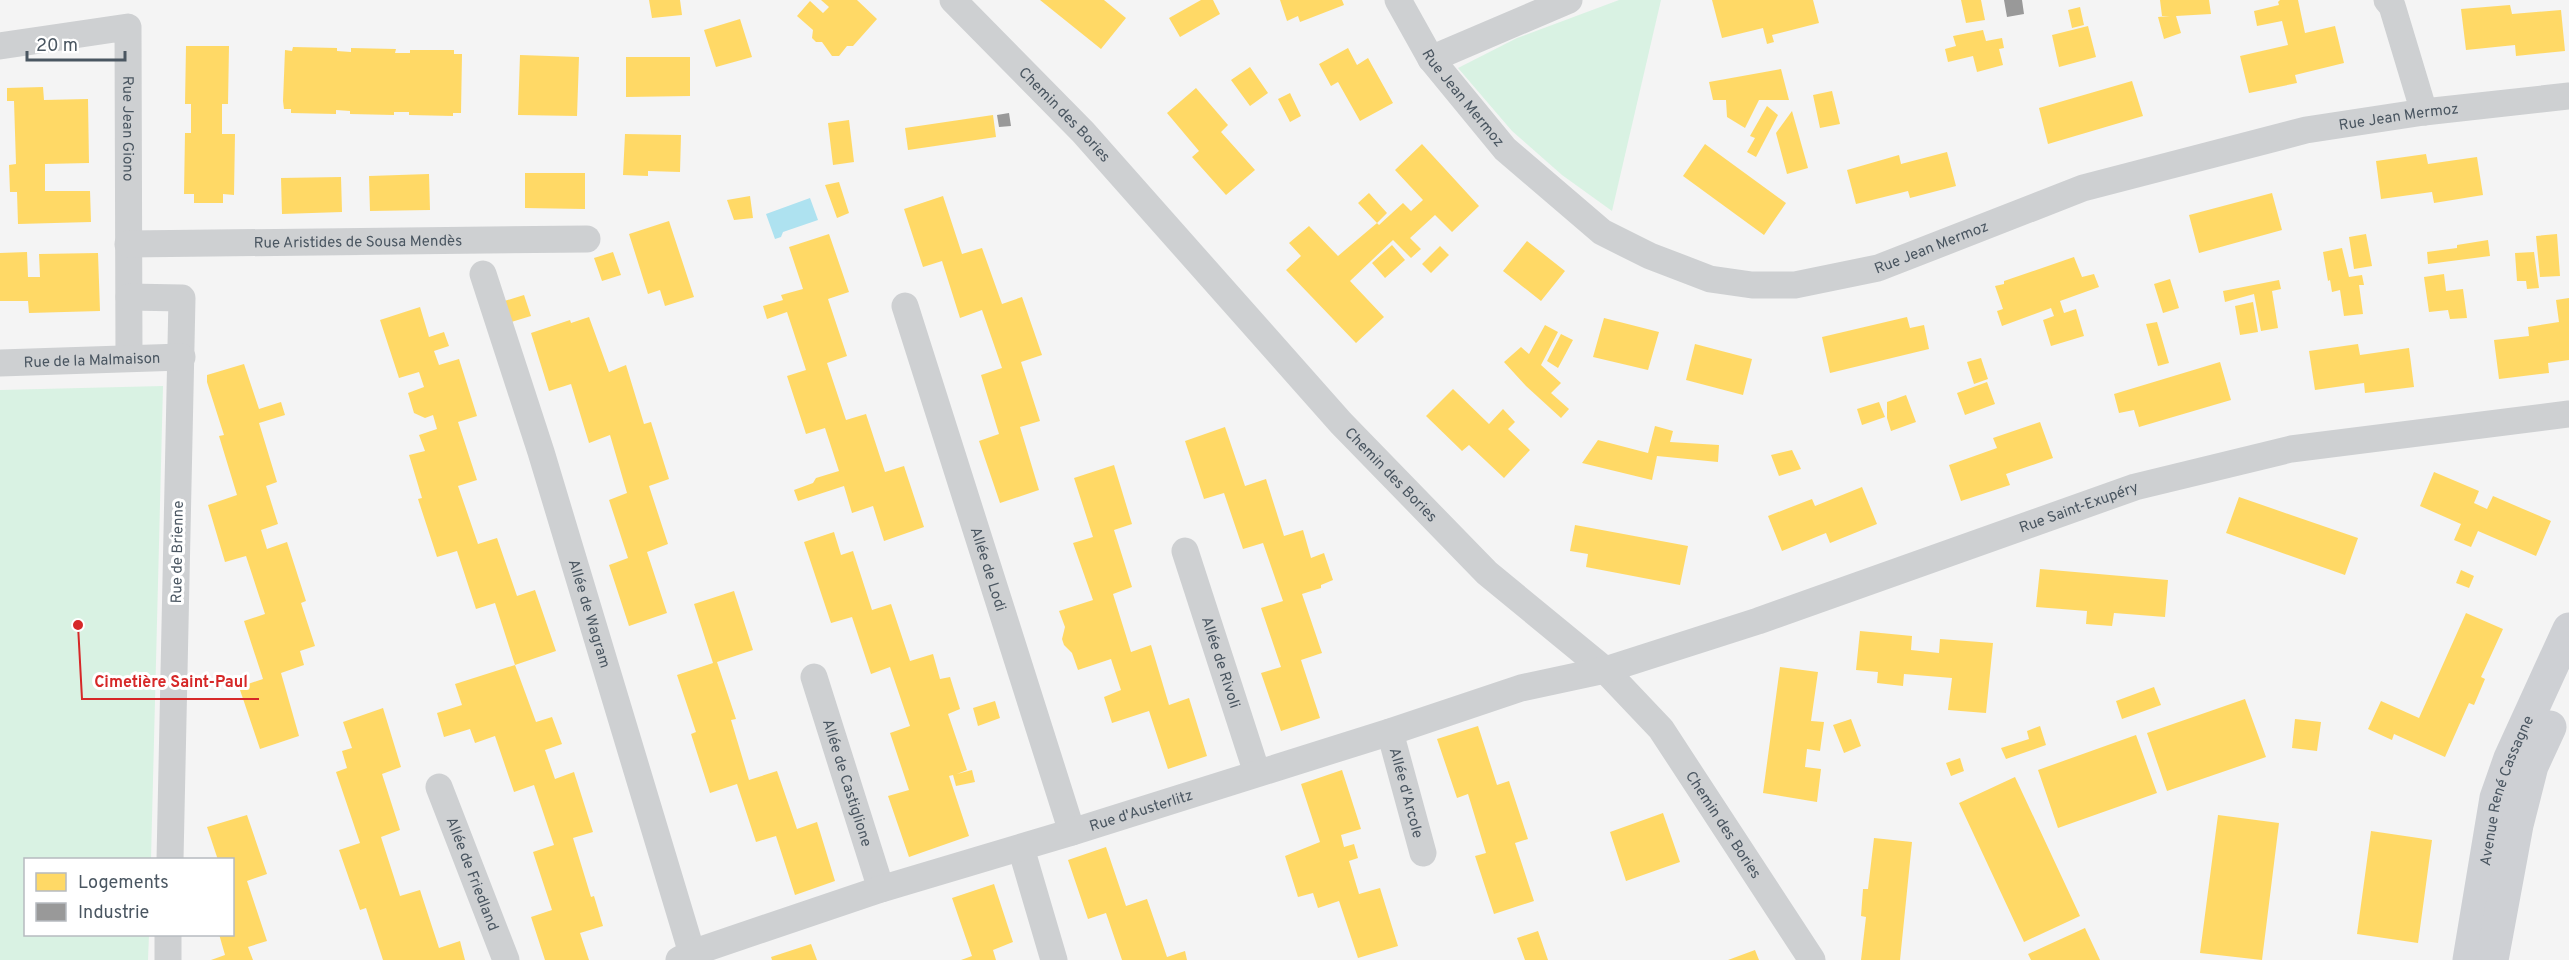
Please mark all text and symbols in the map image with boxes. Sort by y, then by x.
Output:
scale bar [27,24,124,62]
text: 20 m [36,35,78,58]
street label: Rue Jean Mermoz [1417,46,1508,152]
street label: Chemin des Bories [1014,64,1114,167]
street label: Rue Jean Giono [117,76,136,181]
street label: Rue Jean Mermoz [2338,100,2460,136]
street label: Rue Jean Mermoz [1872,218,1992,279]
street label: Rue Aristides de Sousa Mendès [254,232,462,254]
street label: Rue de la Malmaison [23,350,161,373]
street label: Chemin des Bories [1340,424,1440,527]
street label: Rue Saint-Exupéry [2017,478,2141,538]
street label: Rue de Brienne [168,500,189,604]
street label: Allée de Lodi [965,525,1009,614]
street label: Allée de Wagram [563,557,614,671]
street label: Allée de Rivoli [1196,614,1243,711]
callout: Cimetière Saint-Paul [82,665,259,699]
text: Cimetière Saint-Paul [94,673,248,693]
street label: Avenue René Cassagne [2477,713,2539,868]
street label: Allée de Castiglione [817,717,875,849]
street label: Allée d'Arcole [1384,746,1427,841]
street label: Chemin des Bories [1680,768,1764,883]
street label: Rue d'Austerlitz [1087,787,1195,837]
street label: Allée de Friedland [441,815,502,934]
legend [24,858,234,936]
text: Logements [78,872,169,895]
text: Industrie [78,902,149,925]

